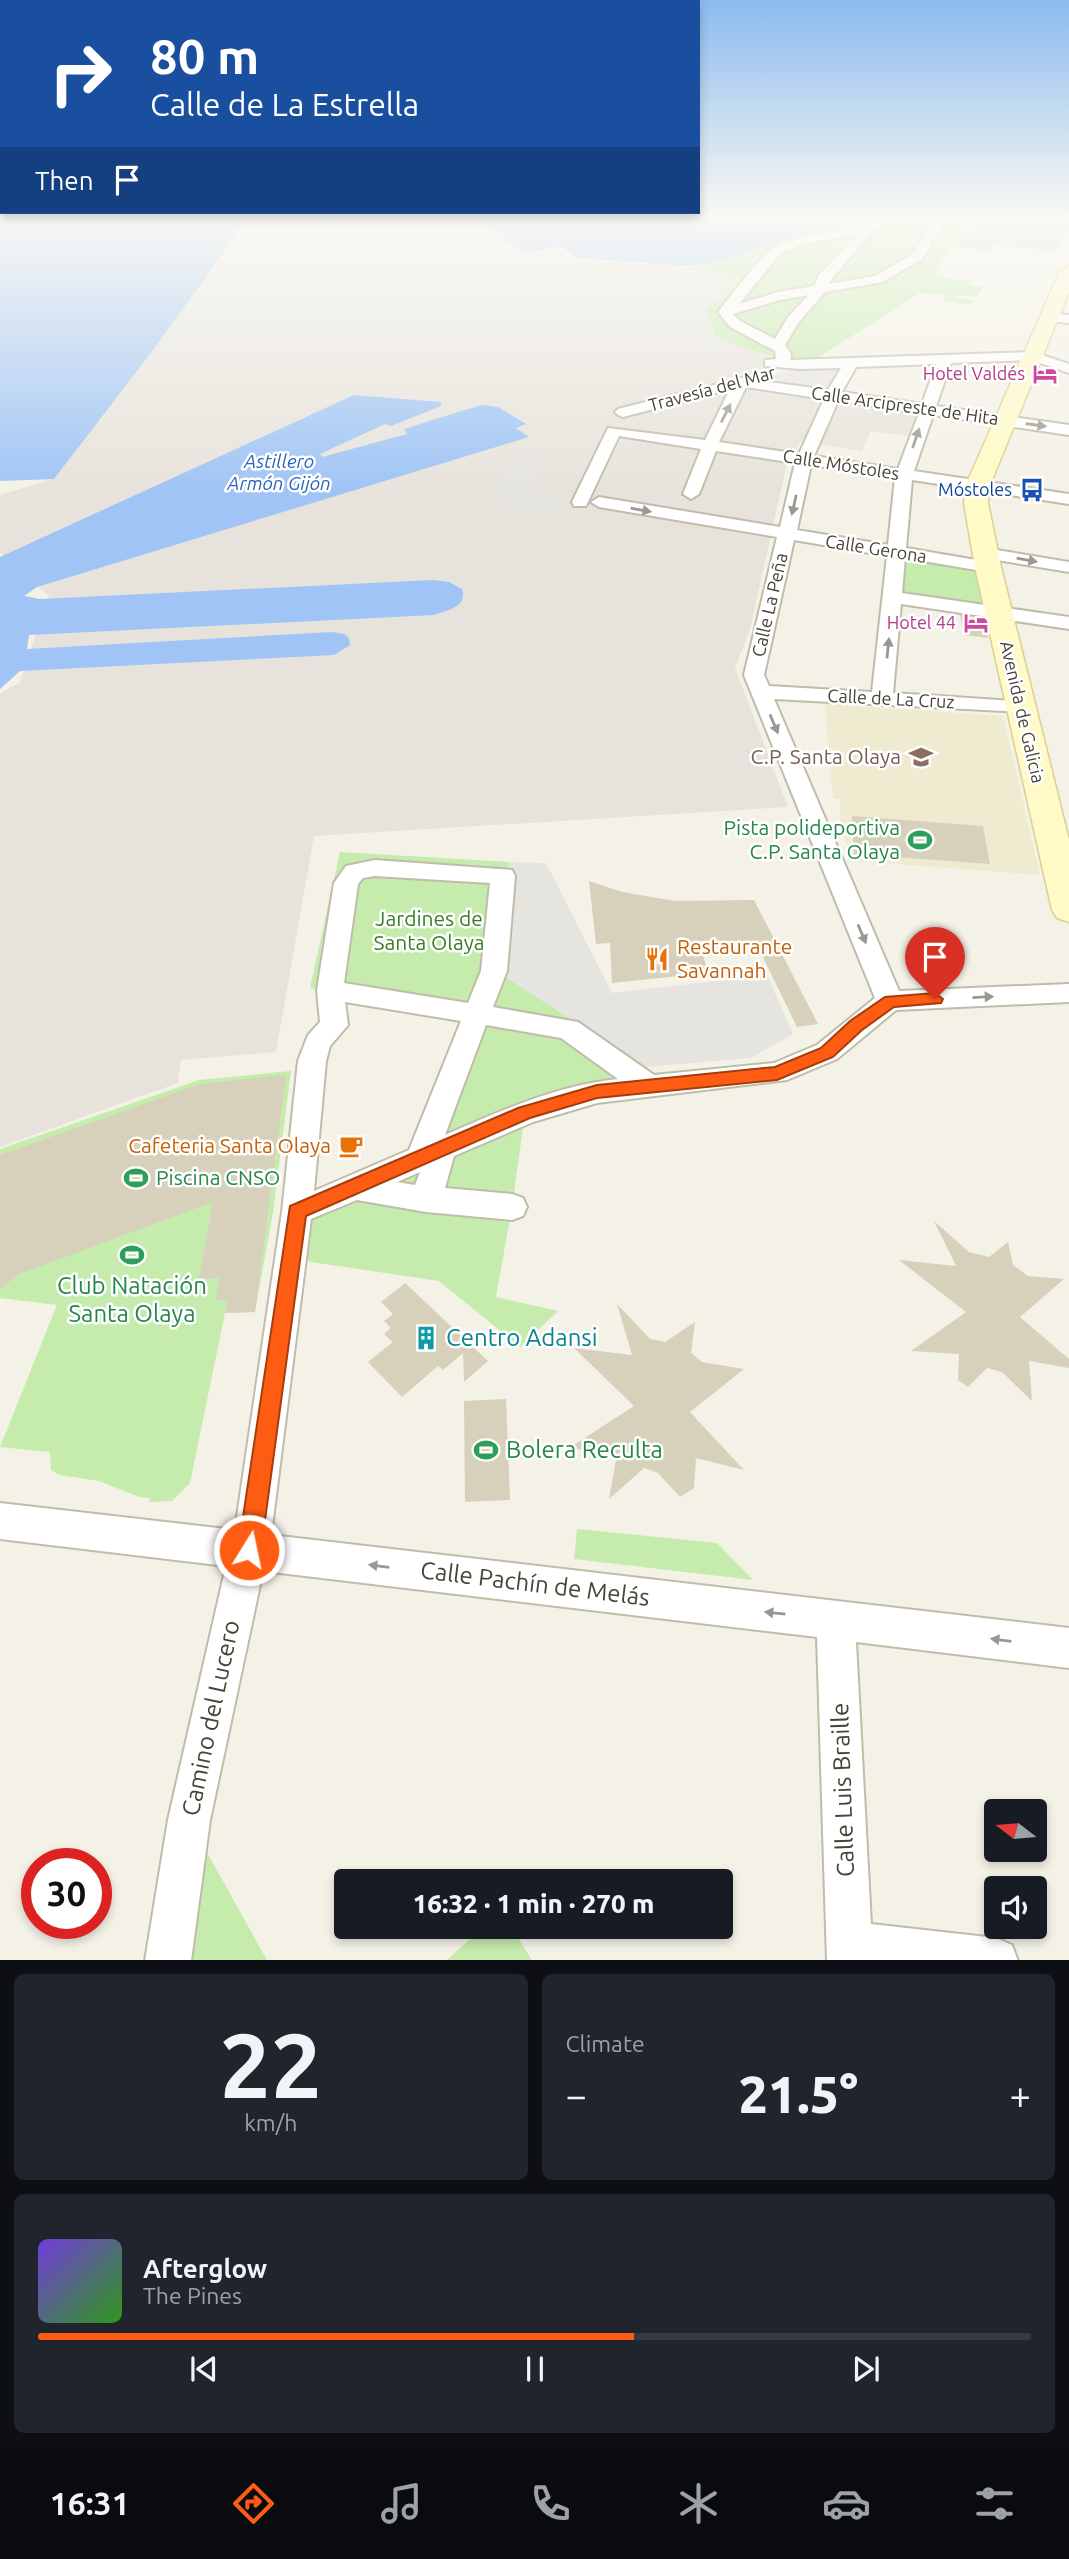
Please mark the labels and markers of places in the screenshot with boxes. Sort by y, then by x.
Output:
hotel icon: Hotel Valdés [1031,360,1059,388]
place label: Hotel Valdés [923,363,1025,383]
bus stop icon: Móstoles [1018,476,1046,504]
place label: Móstoles [938,479,1012,499]
hotel icon: Hotel 44 [962,609,990,637]
place label: Hotel 44 [887,612,956,632]
school or university icon: C.P. Santa Olaya [907,743,935,771]
place label: C.P. Santa Olaya [751,744,901,768]
place label: Pista polideportiva C.P. Santa Olaya [723,815,900,863]
sports icon: Pista polideportiva C.P. Santa Olaya [906,826,934,854]
pin [905,927,965,999]
place label: Restaurante Savannah [677,934,792,982]
restaurant icon: Restaurante Savannah [643,945,671,973]
cafe icon: Cafeteria Santa Olaya [337,1132,365,1160]
place label: Cafeteria Santa Olaya [128,1133,331,1157]
sports icon: Piscina CNSO [122,1164,150,1192]
place label: Piscina CNSO [156,1165,280,1189]
sports icon: Club Natación Santa Olaya [118,1241,146,1269]
place label: Club Natación Santa Olaya [57,1272,207,1327]
building icon: Centro Adansi [412,1324,440,1352]
place label: Centro Adansi [446,1324,598,1351]
sports icon: Bolera Reculta [472,1436,500,1464]
place label: Bolera Reculta [506,1436,663,1463]

